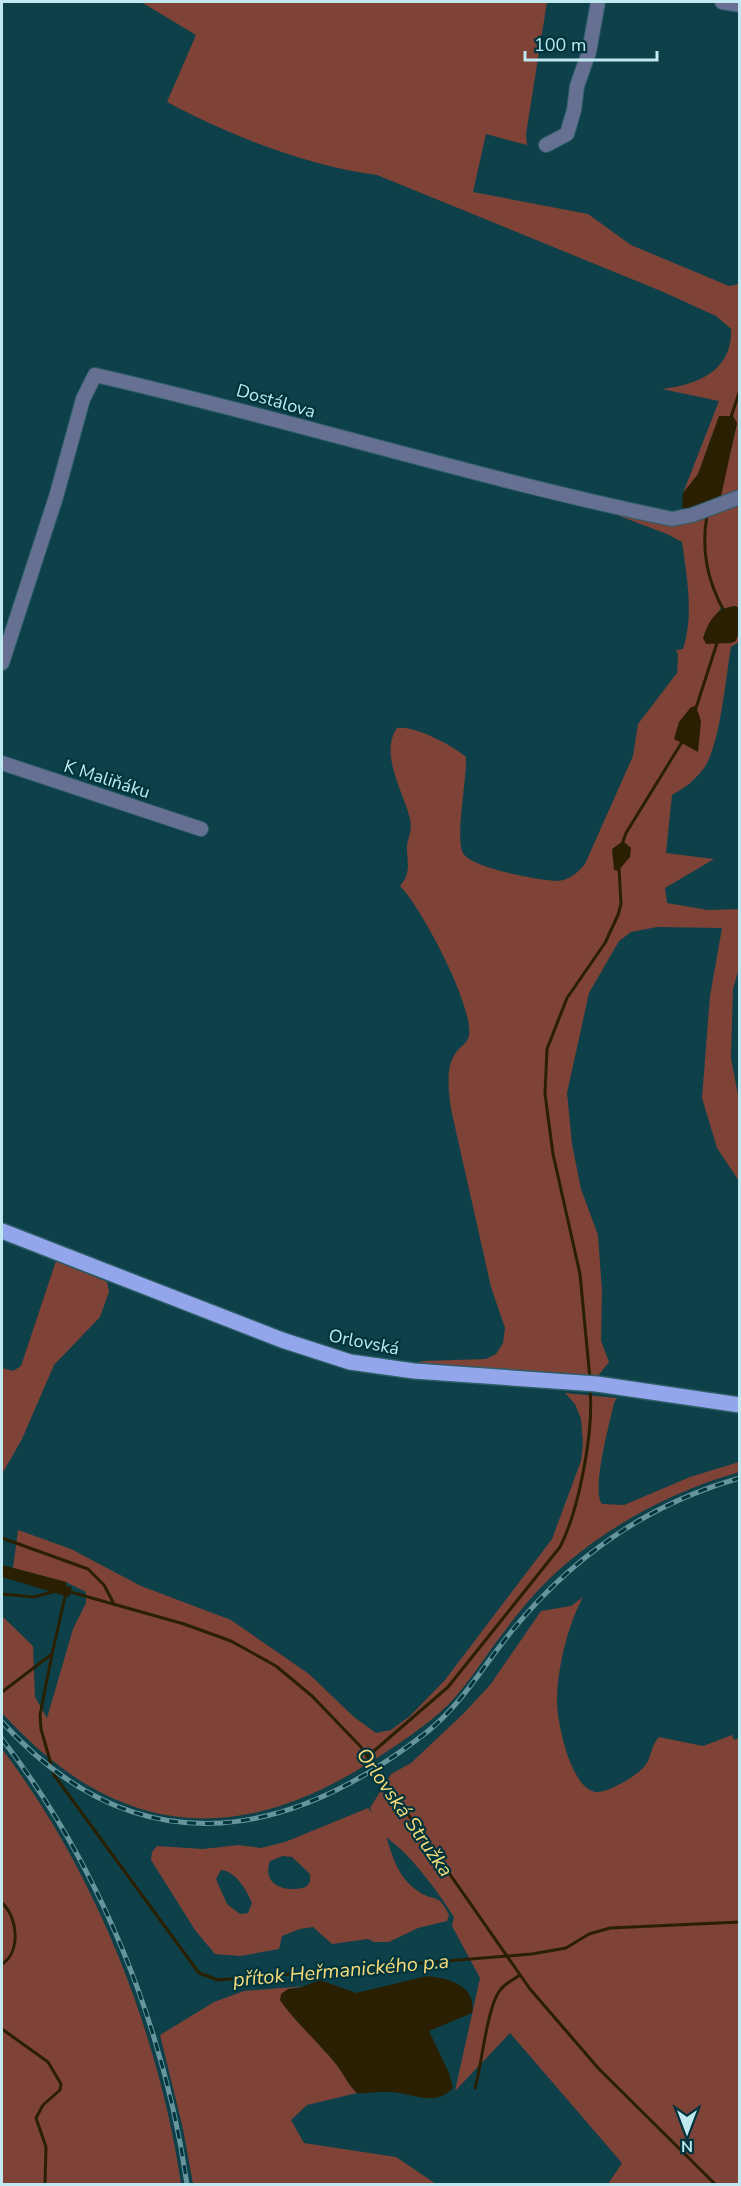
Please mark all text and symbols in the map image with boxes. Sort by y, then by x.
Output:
scale bar [525,24,657,62]
text: 100 m [534,33,586,57]
street label: Dostálova [234,378,318,424]
street label: K Maliňáku [61,754,153,804]
street label: Orlovská [327,1323,401,1361]
water label: Orlovská Stružka [350,1742,459,1882]
water label: přítok Heřmanického p.a [232,1948,450,1993]
north arrow [657,2102,717,2162]
text: N [681,2135,693,2157]

